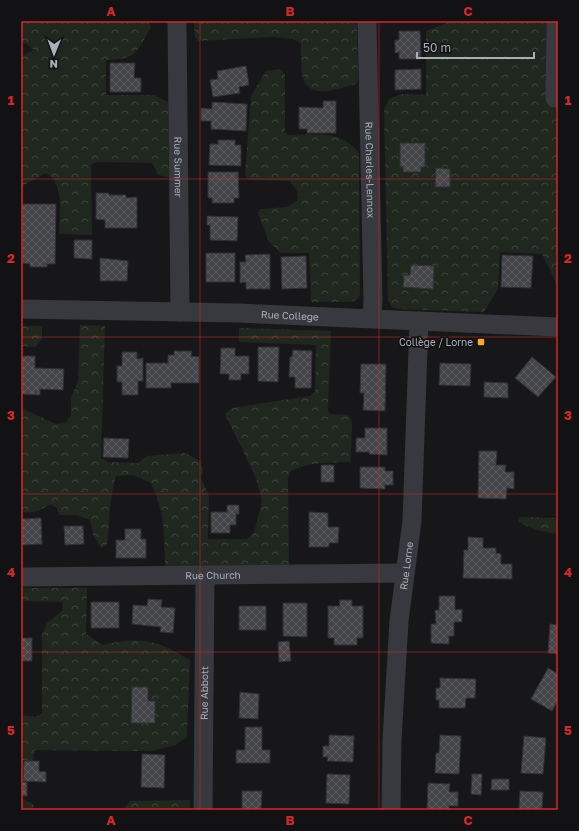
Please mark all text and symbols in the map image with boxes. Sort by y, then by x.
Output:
text: A [106,3,116,19]
text: B [285,3,295,19]
text: C [463,3,473,19]
north arrow [34,34,74,74]
scale bar [417,34,534,60]
text: 50 m [423,40,451,55]
text: N [50,58,58,71]
text: 1 [8,92,15,108]
text: 1 [565,92,572,108]
street label: Rue Charles-Lennox [363,122,377,219]
street label: Rue Summer [172,136,185,198]
text: 2 [7,250,15,266]
text: 2 [564,250,572,266]
street label: Rue College [261,308,319,323]
place label: Collège / Lorne [399,336,473,348]
marker: Collège / Lorne [476,337,486,347]
text: 3 [7,407,15,423]
text: 3 [564,407,572,423]
street label: Rue Lorne [397,541,415,590]
text: 4 [7,564,15,580]
text: 4 [564,564,572,580]
street label: Rue Church [185,569,241,581]
street label: Rue Abbott [198,666,210,720]
text: 5 [7,722,15,738]
text: 5 [564,722,572,738]
text: A [106,812,116,828]
text: B [285,812,295,828]
text: C [463,812,473,828]

